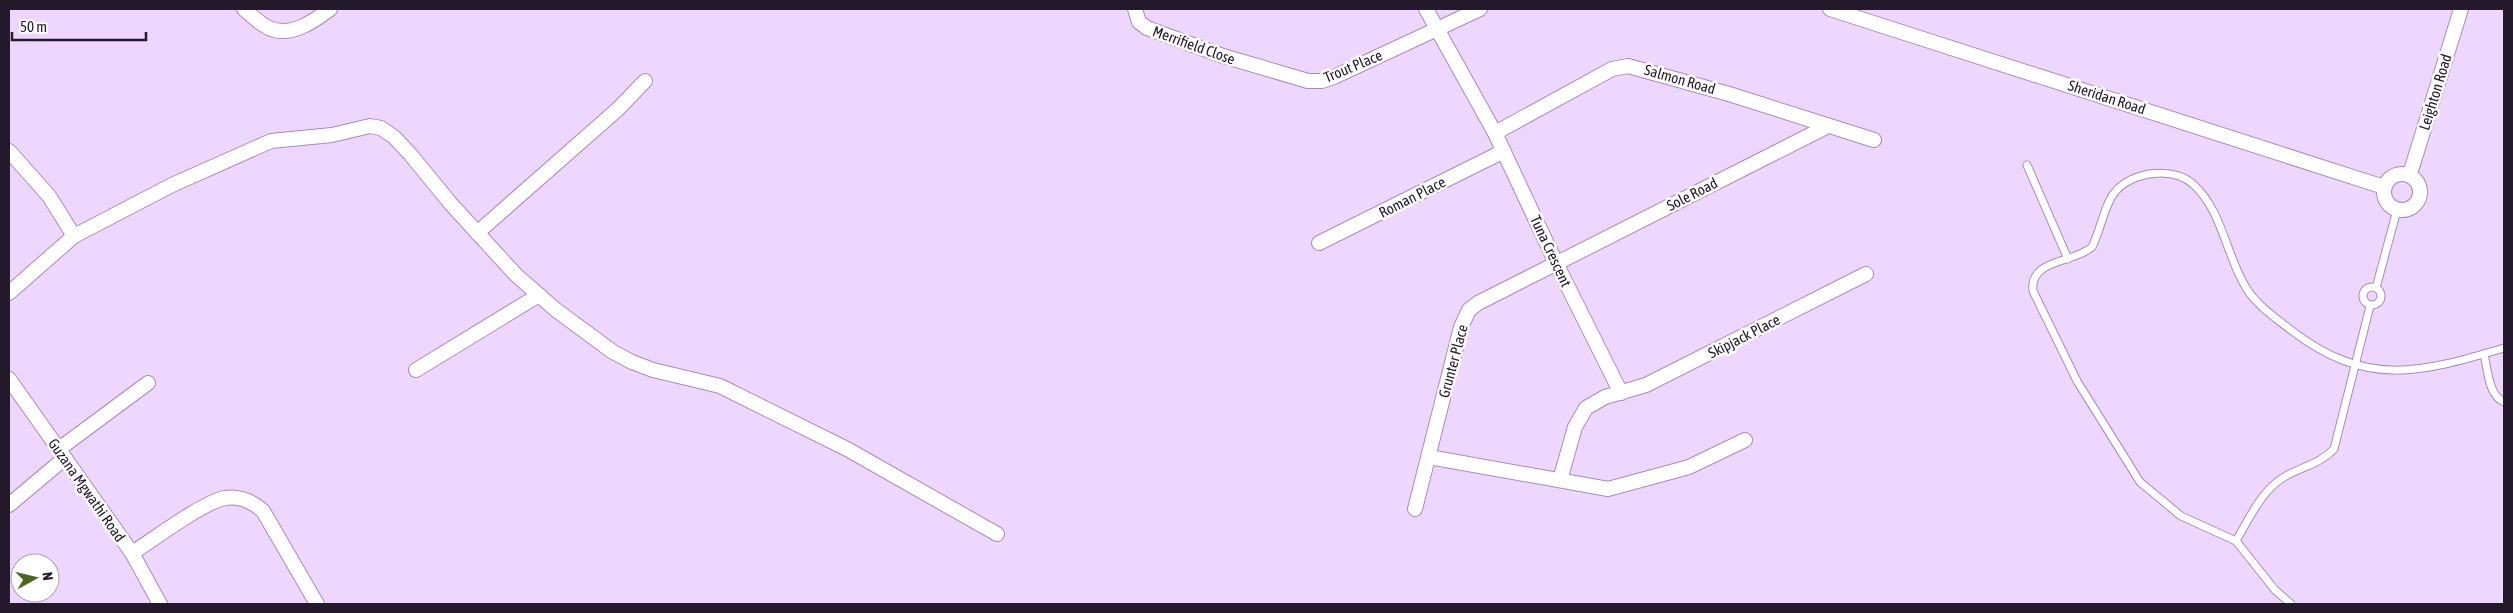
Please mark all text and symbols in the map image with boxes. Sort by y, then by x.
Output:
scale bar [12,10,146,42]
text: 50 m [20,18,47,35]
street label: Merrifield Close [1151,22,1238,68]
street label: Trout Place [1321,46,1385,86]
street label: Leighton Road [2415,52,2455,132]
street label: Salmon Road [1643,61,1717,97]
street label: Sheridan Road [2066,77,2148,117]
street label: Roman Place [1376,173,1448,221]
street label: Sole Road [1664,174,1720,214]
street label: Tuna Crescent [1527,213,1575,289]
street label: Skipjack Place [1705,311,1783,361]
street label: Grunter Place [1435,322,1471,399]
street label: Guzana Mgwathi Road [45,435,129,545]
north arrow [10,553,60,603]
text: N [39,571,56,581]

